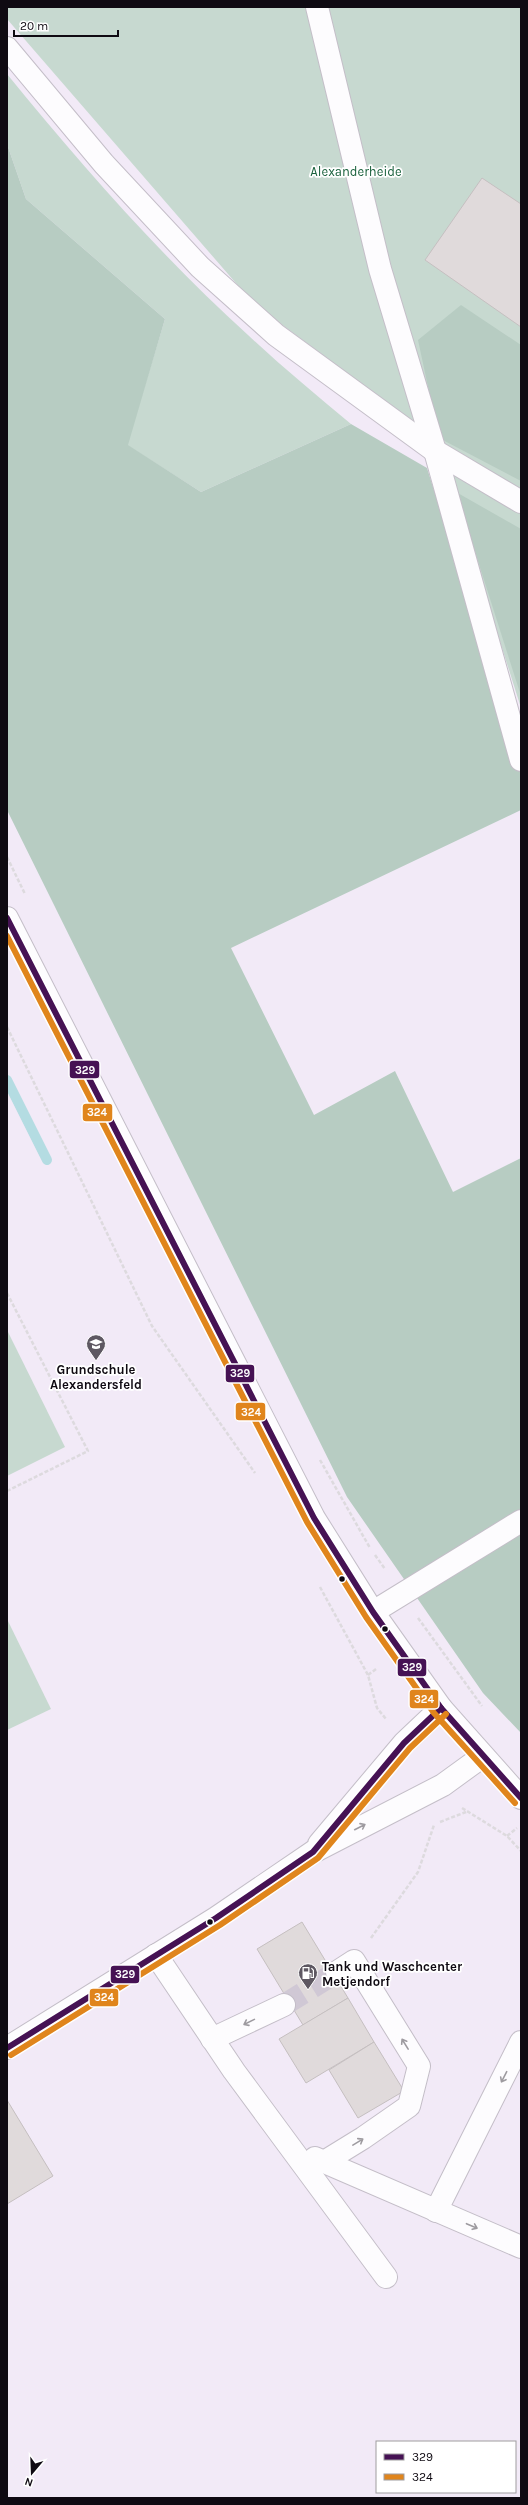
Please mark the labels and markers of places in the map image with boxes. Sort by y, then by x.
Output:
school or university icon: Grundschule Alexandersfeld [85,1333,107,1361]
place label: Grundschule Alexandersfeld [50,1362,142,1392]
unlabelled marker [337,1574,347,1584]
unlabelled marker [380,1624,390,1634]
unlabelled marker [205,1917,215,1927]
place label: Tank und Waschcenter Metjendorf [322,1959,463,1989]
fuel station icon: Tank und Waschcenter Metjendorf [297,1962,319,1990]

